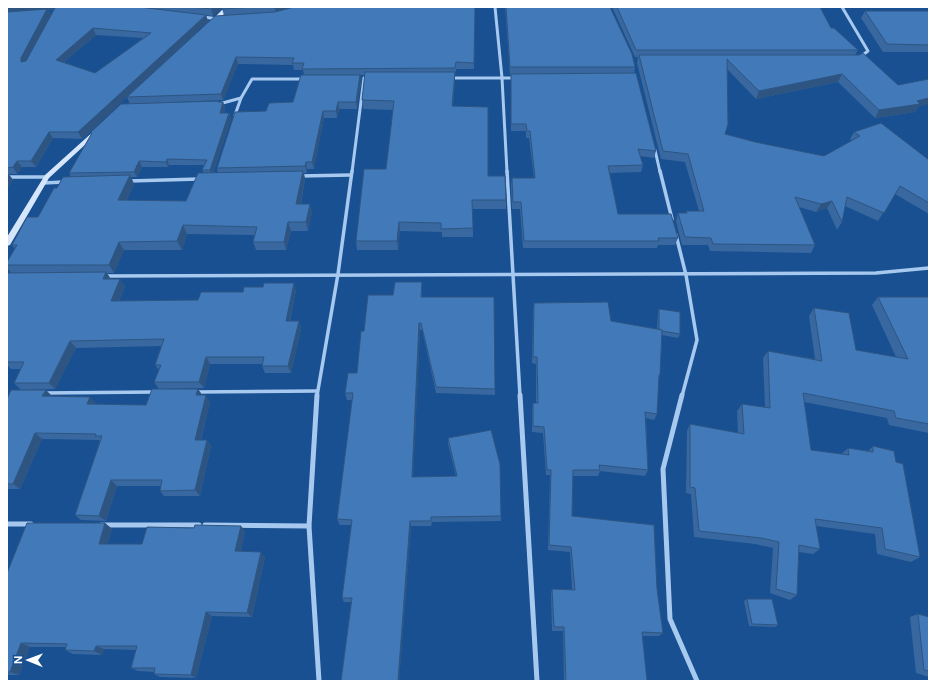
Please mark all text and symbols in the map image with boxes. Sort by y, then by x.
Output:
north arrow [8,640,48,680]
text: N [12,655,24,664]

